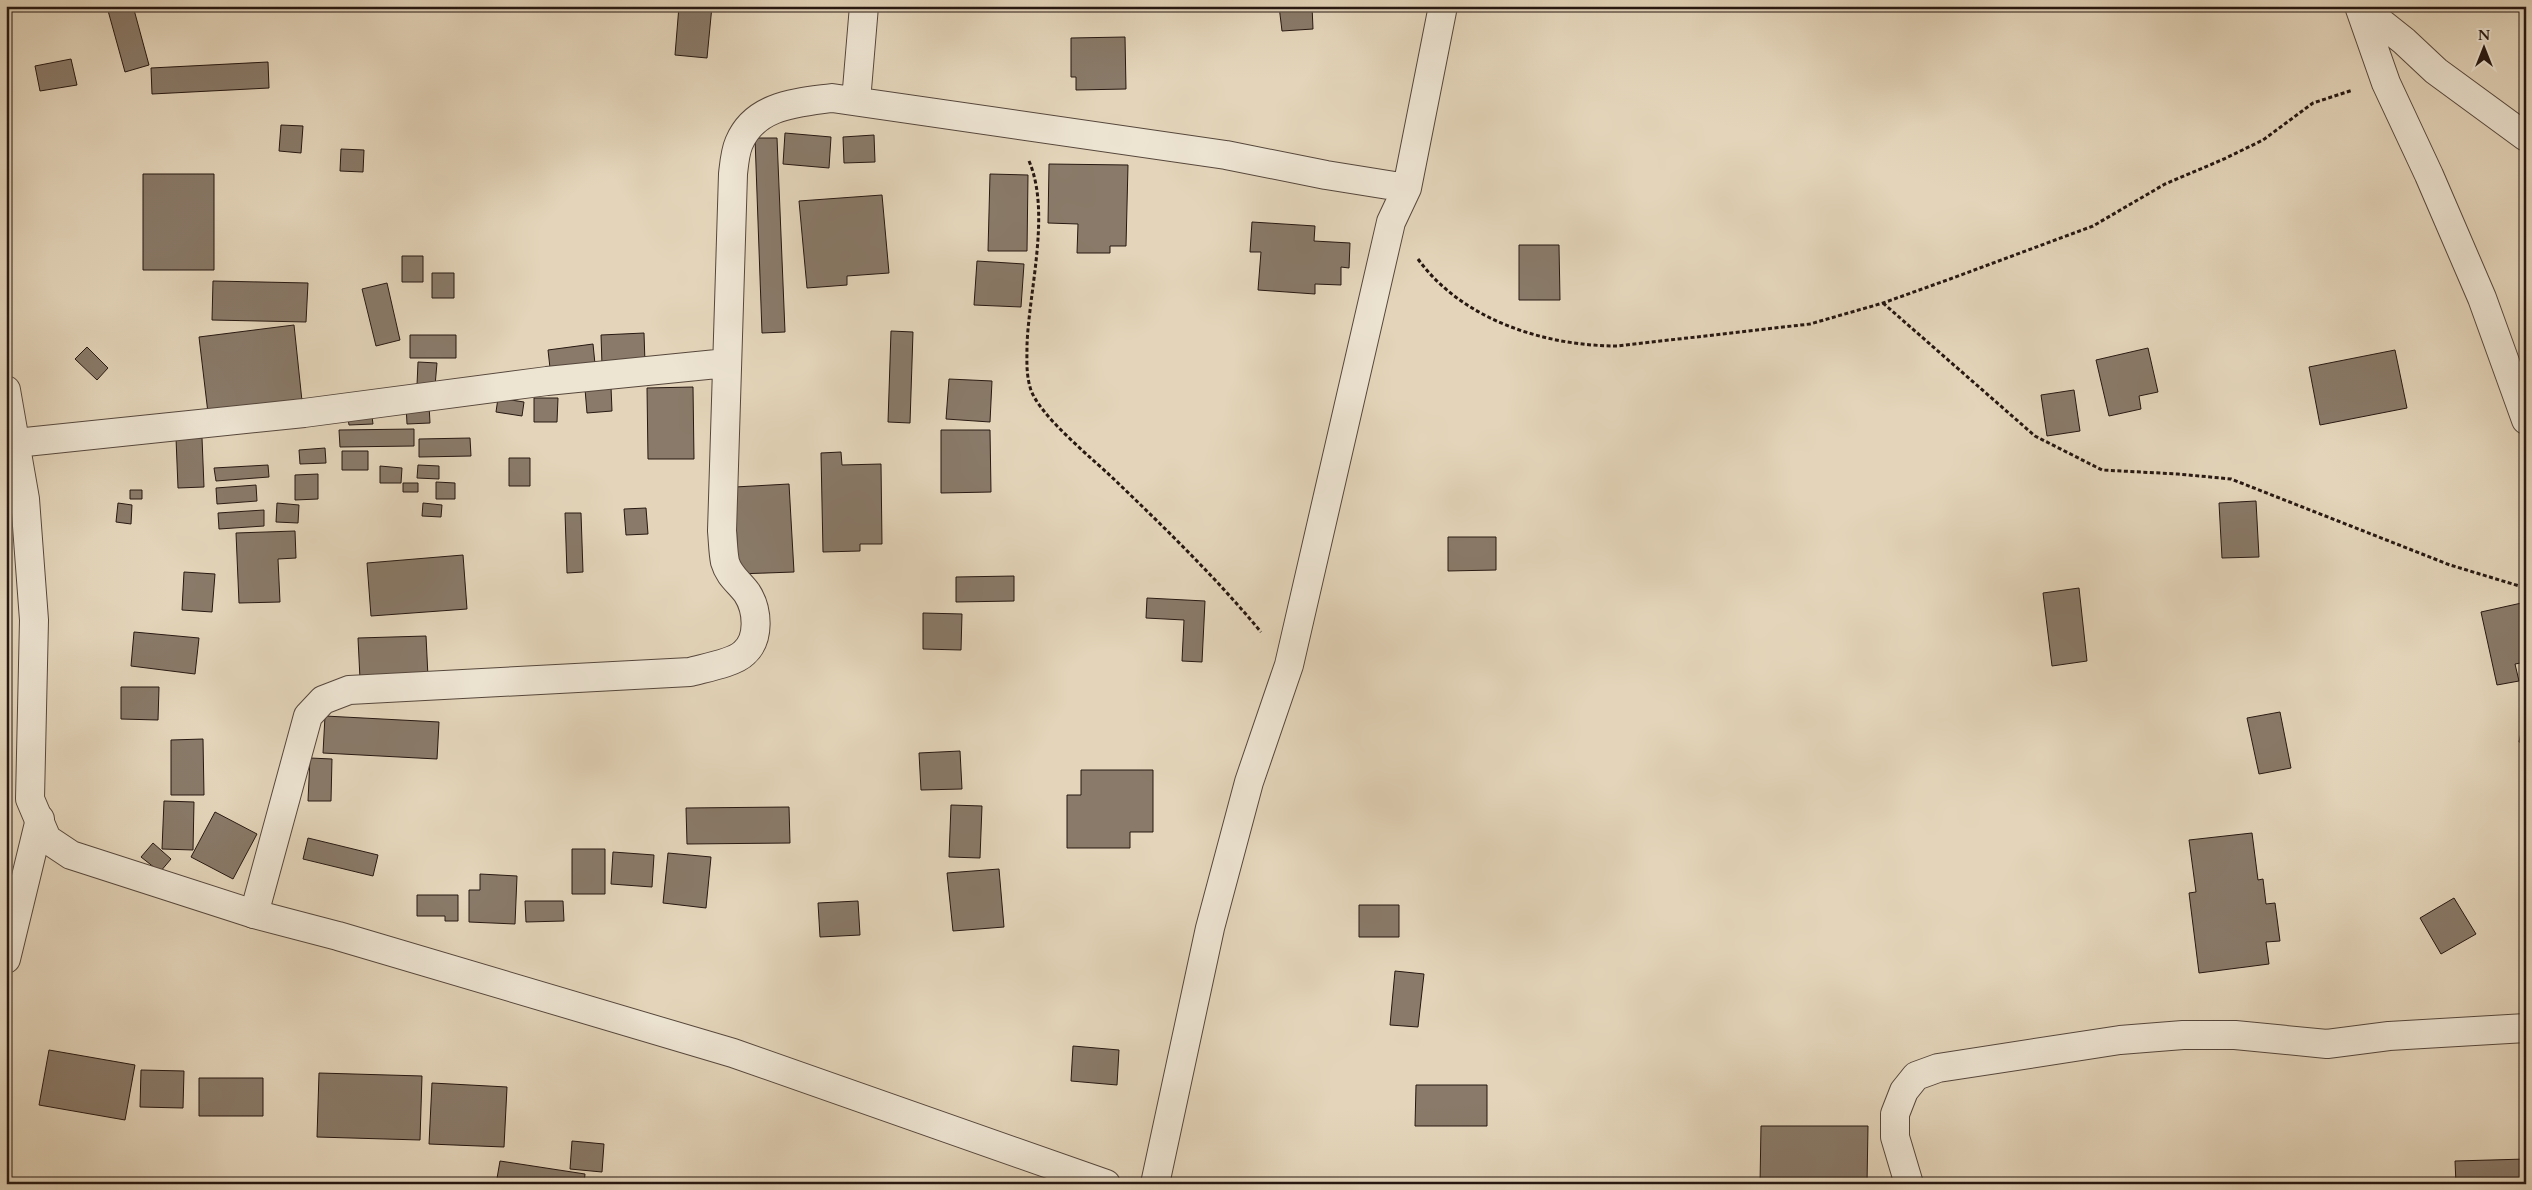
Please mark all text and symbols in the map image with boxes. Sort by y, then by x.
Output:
north arrow [2460,22,2510,72]
text: N [2478,26,2490,45]

